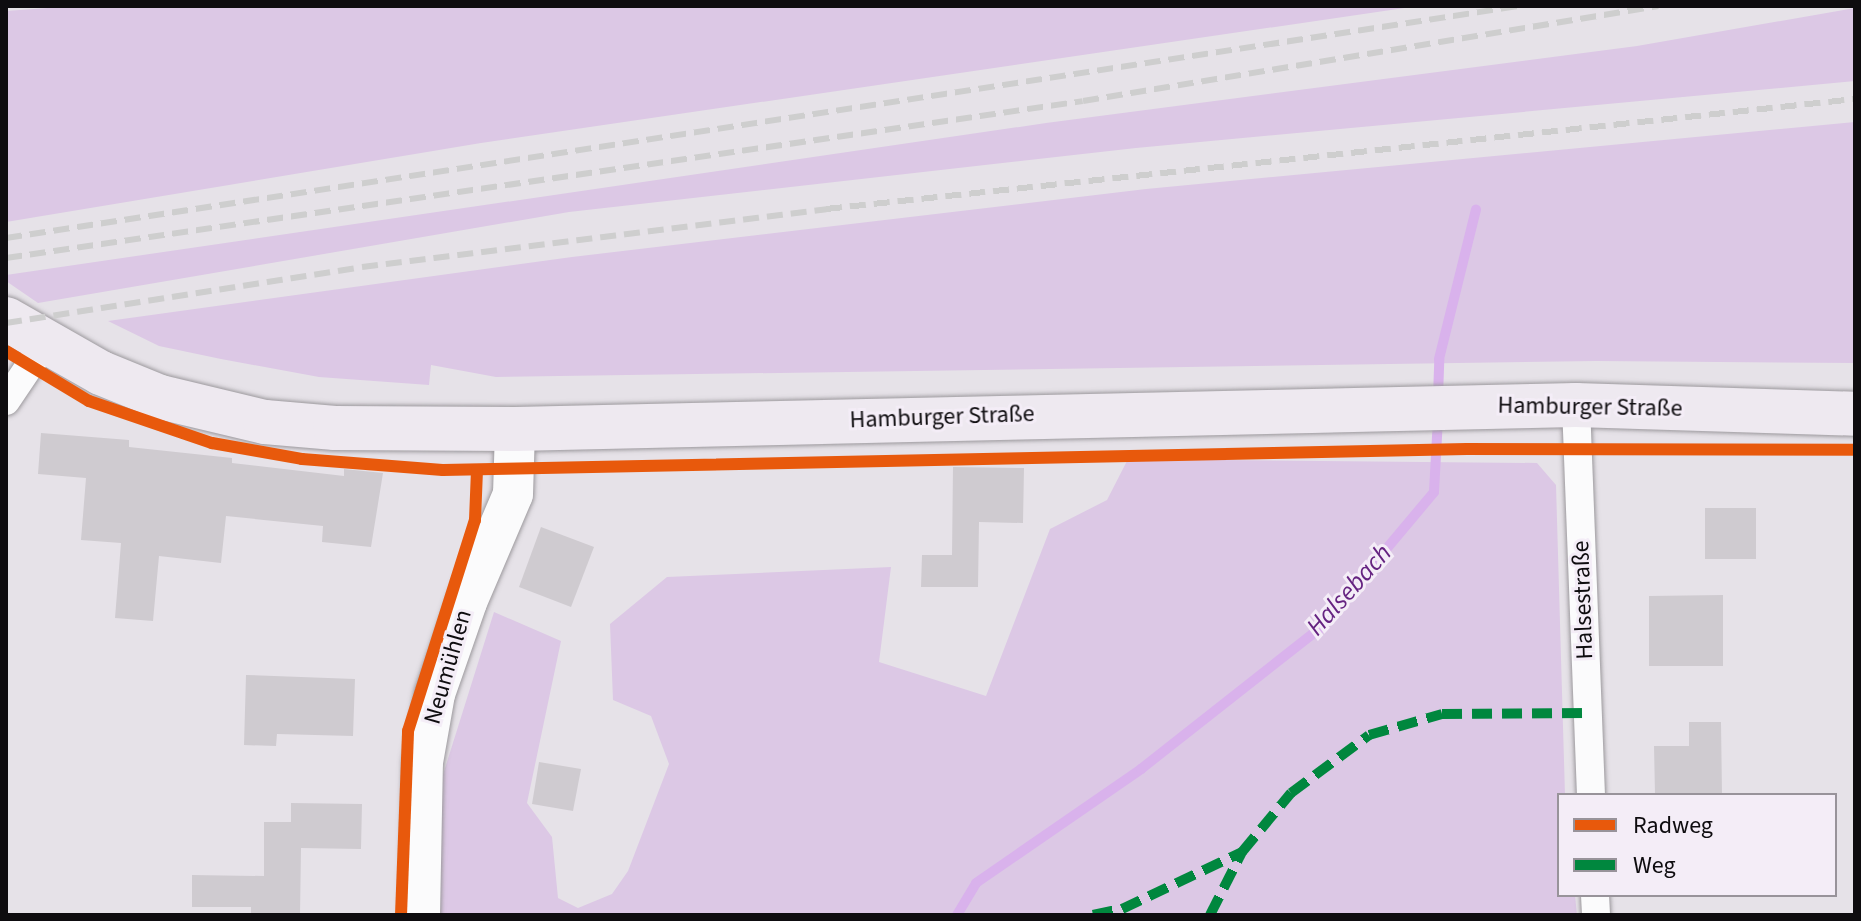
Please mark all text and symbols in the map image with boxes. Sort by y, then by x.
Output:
street label: Hamburger Straße [1497,391,1683,423]
street label: Hamburger Straße [849,399,1035,435]
water label: Halsebach [1300,538,1398,642]
street label: Halsestraße [1567,540,1599,660]
street label: Neumühlen [418,606,478,728]
legend [1557,793,1837,897]
text: Radweg [1633,808,1713,843]
text: Weg [1633,848,1676,883]

